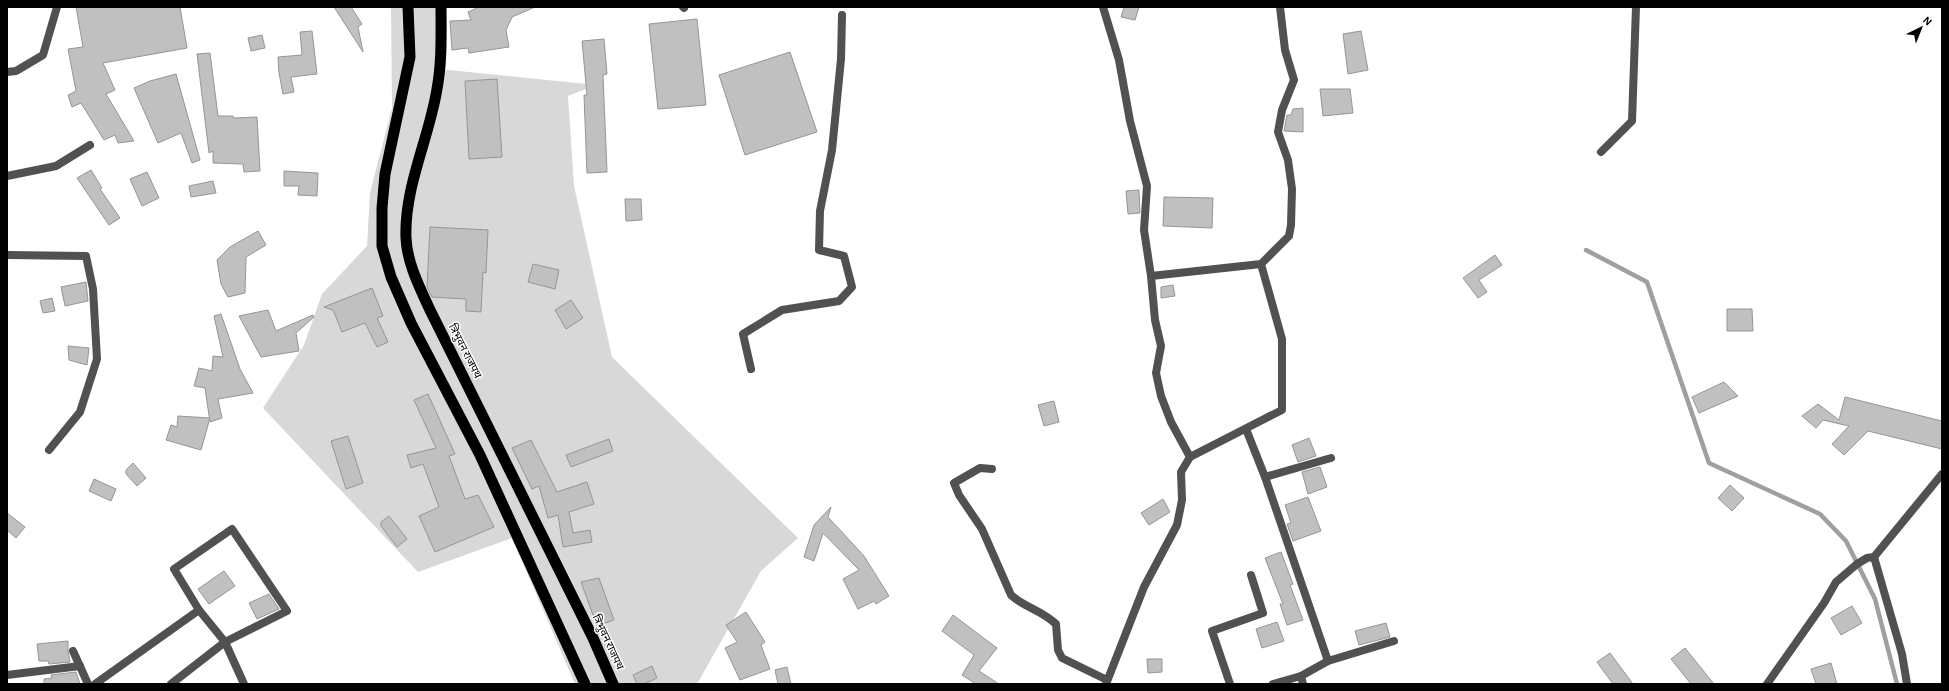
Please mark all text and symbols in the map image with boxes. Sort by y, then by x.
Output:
north arrow [1901,8,1941,48]
text: N [1921,14,1934,28]
street label: त्रिभुवन राजपथ [446,322,485,381]
street label: त्रिभुवन राजपथ [590,612,627,673]

